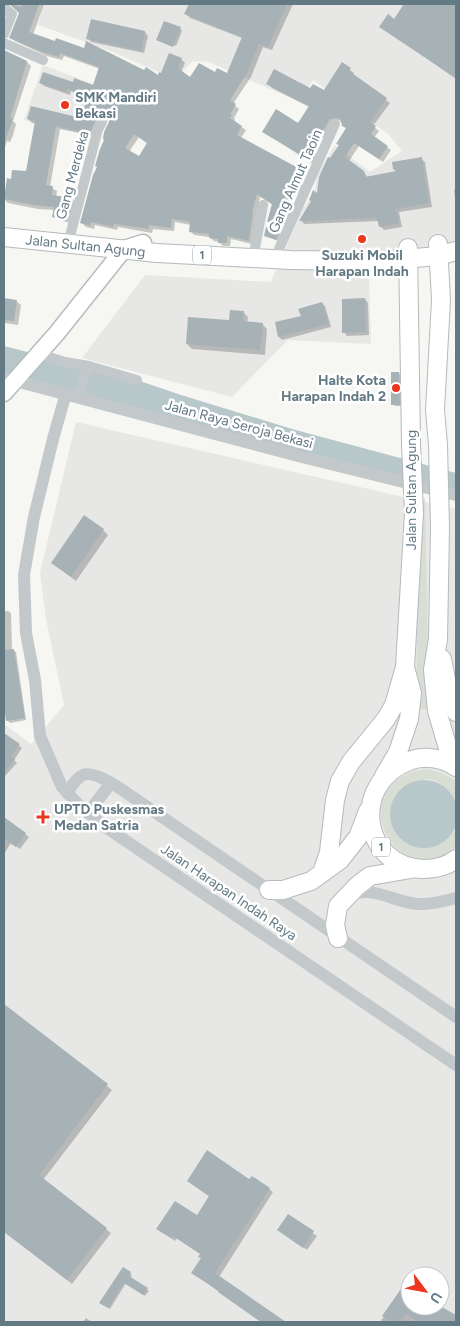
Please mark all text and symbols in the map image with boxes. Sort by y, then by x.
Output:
place label: SMK Mandiri Bekasi [75,89,157,122]
marker: SMK Mandiri Bekasi [59,99,71,111]
street label: Gang Almut Taoin [265,127,326,236]
street label: Gang Merdeka [52,129,92,221]
street label: Jalan Sultan Agung [25,231,146,261]
marker: Suzuki Mobil Harapan Indah [356,233,368,245]
road number: 1 [193,246,211,264]
place label: Suzuki Mobil Harapan Indah [315,247,409,280]
place label: Halte Kota Harapan Indah 2 [281,372,386,405]
marker: Halte Kota Harapan Indah 2 [390,382,402,394]
street label: Jalan Raya Seroja Bekasi [163,397,315,452]
street label: Jalan Sultan Agung [403,430,420,550]
place label: UPTD Puskesmas Medan Satria [54,801,165,834]
marker: UPTD Puskesmas Medan Satria [36,810,50,824]
road number: 1 [372,838,390,856]
street label: Jalan Harapan Indah Raya [157,841,300,944]
north arrow [400,1266,450,1316]
text: U [426,1289,445,1306]

